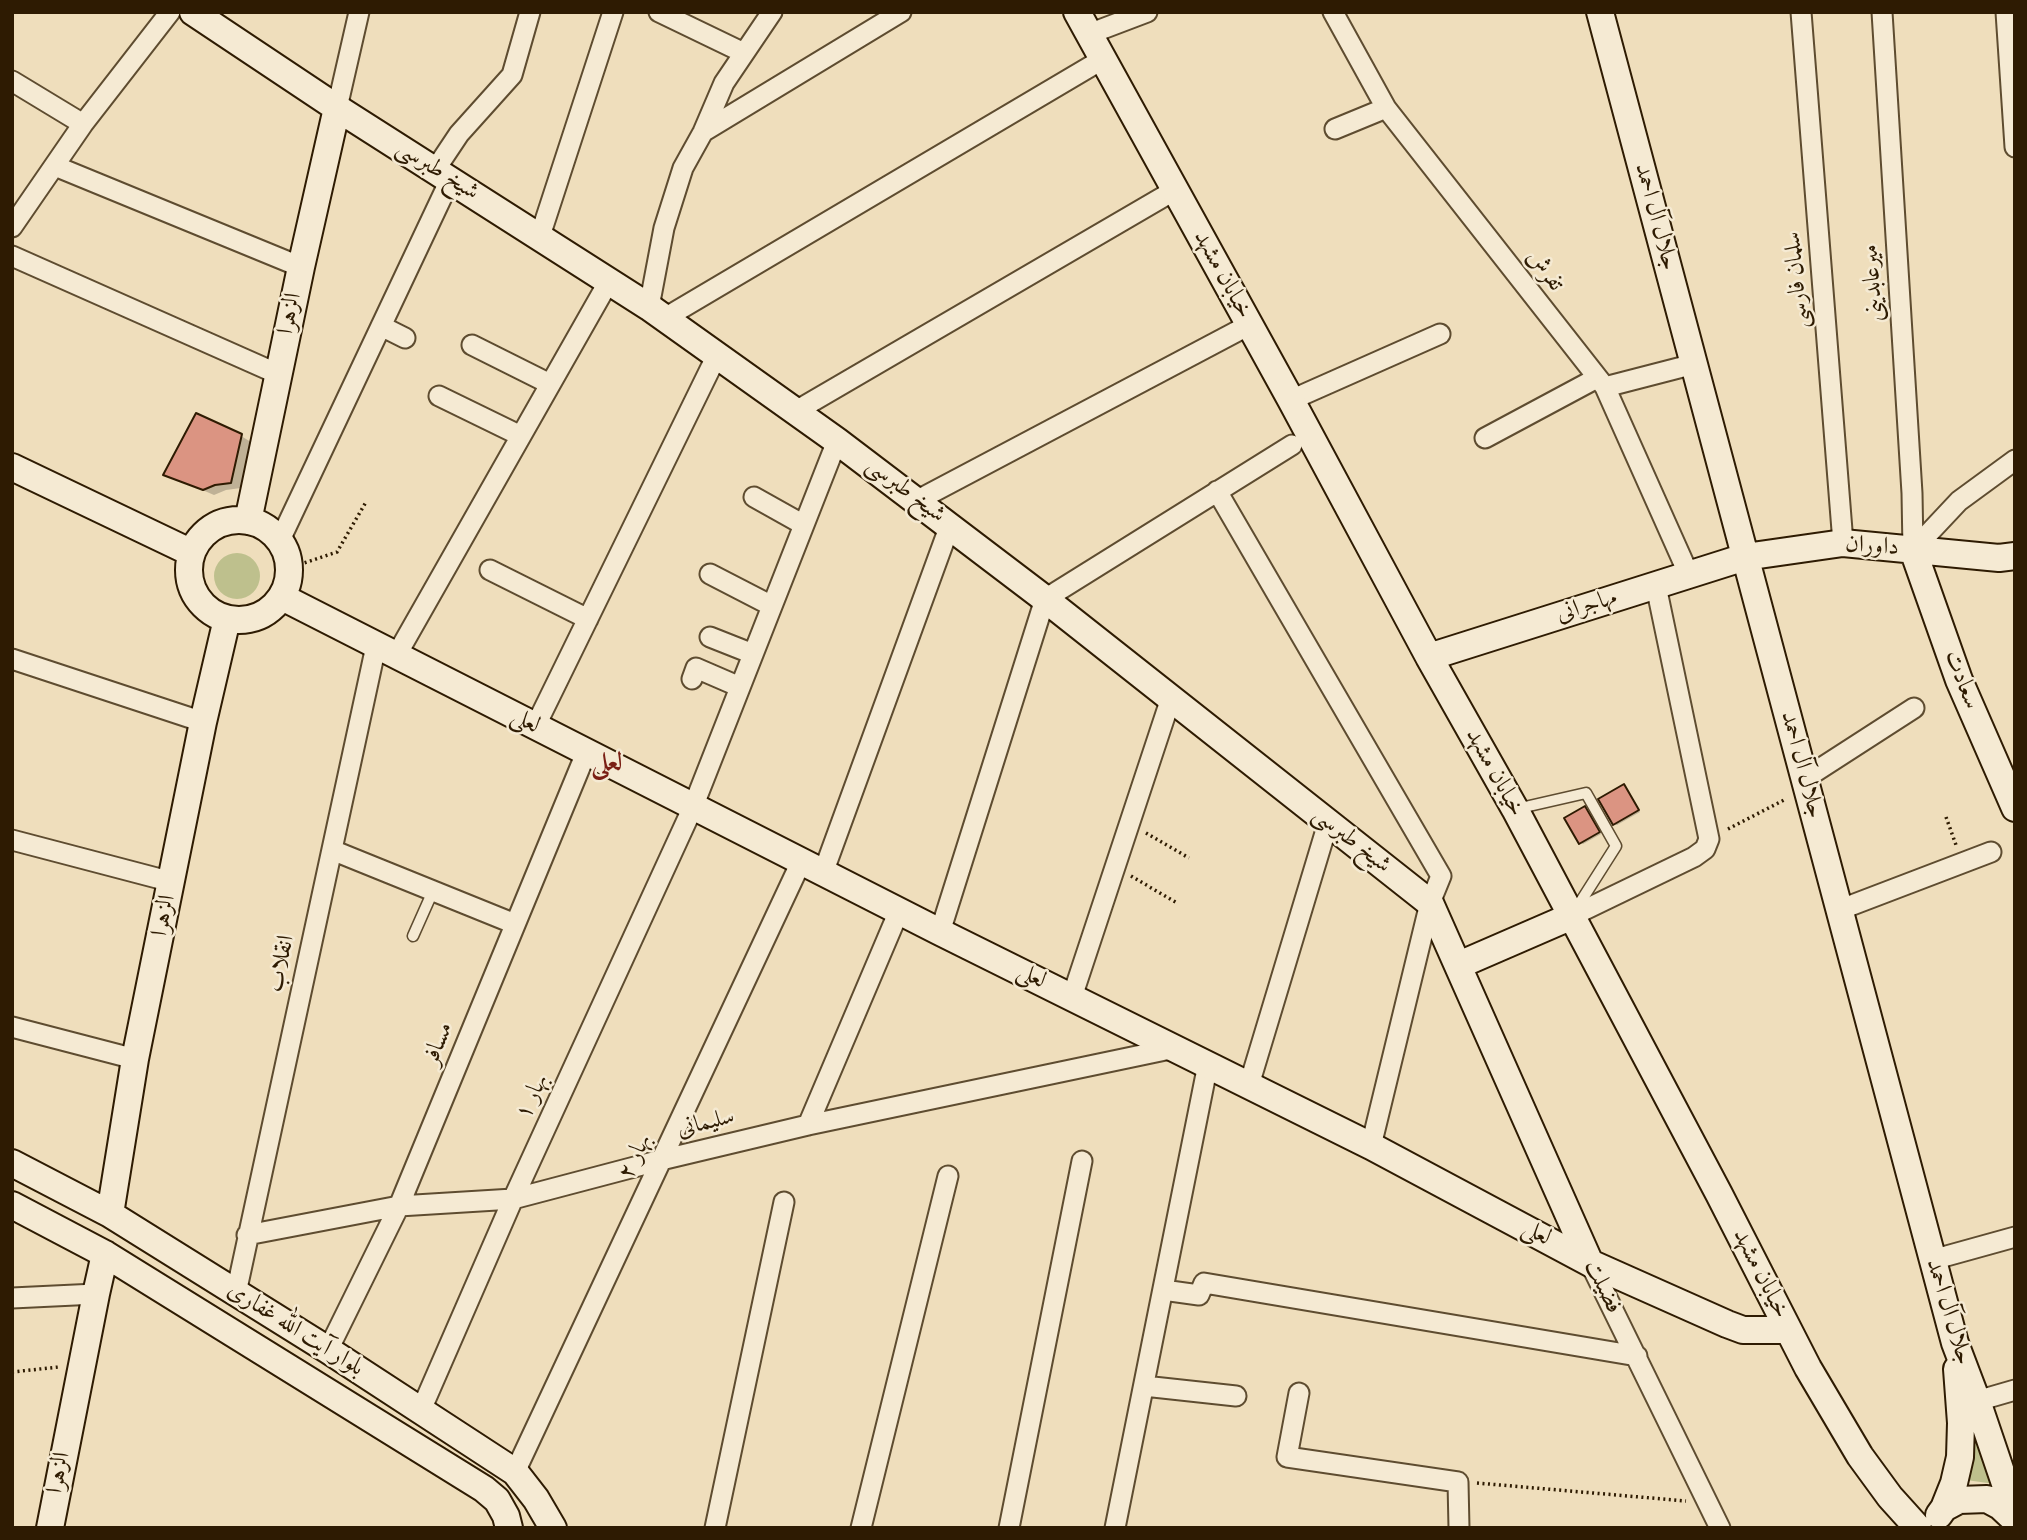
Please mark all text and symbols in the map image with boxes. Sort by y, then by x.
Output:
street label: شیخ طبرسی [390,134,484,208]
street label: جلال آل احمد [1627,160,1683,274]
street label: خیابان مشهد [1186,226,1258,324]
street label: سلمان فارسی [1779,230,1817,330]
street label: میرعابدینی [1857,243,1891,323]
street label: تفرش [1519,244,1569,298]
street label: الزهرا [273,291,309,337]
street label: شیخ طبرسی [859,452,951,530]
street label: داوران [1844,531,1900,563]
street label: مهاجرانی [1553,584,1621,630]
street label: سعادت [1937,646,1985,714]
street label: لعلی [506,703,544,741]
street label: جلال آل احمد [1773,708,1829,822]
street label: خیابان مشهد [1458,724,1530,822]
district label: لعلی [591,748,623,780]
street label: شیخ طبرسی [1306,801,1396,881]
street label: الزهرا [147,893,183,939]
street label: انقلاب [262,933,302,995]
street label: لعلی [1012,958,1050,996]
street label: مسافر [417,1018,461,1070]
street label: بهار ۱ [510,1070,556,1124]
street label: سلیمانی [674,1103,738,1145]
street label: بهار ۲ [613,1130,659,1184]
street label: لعلی [1516,1214,1556,1254]
street label: خیابان مشهد [1725,1224,1795,1324]
street label: فضیلت [1577,1255,1627,1319]
street label: جلال آل احمد [1918,1255,1978,1369]
street label: بلوار آیت الله غفاری [221,1276,369,1384]
street label: الزهرا [42,1450,78,1496]

